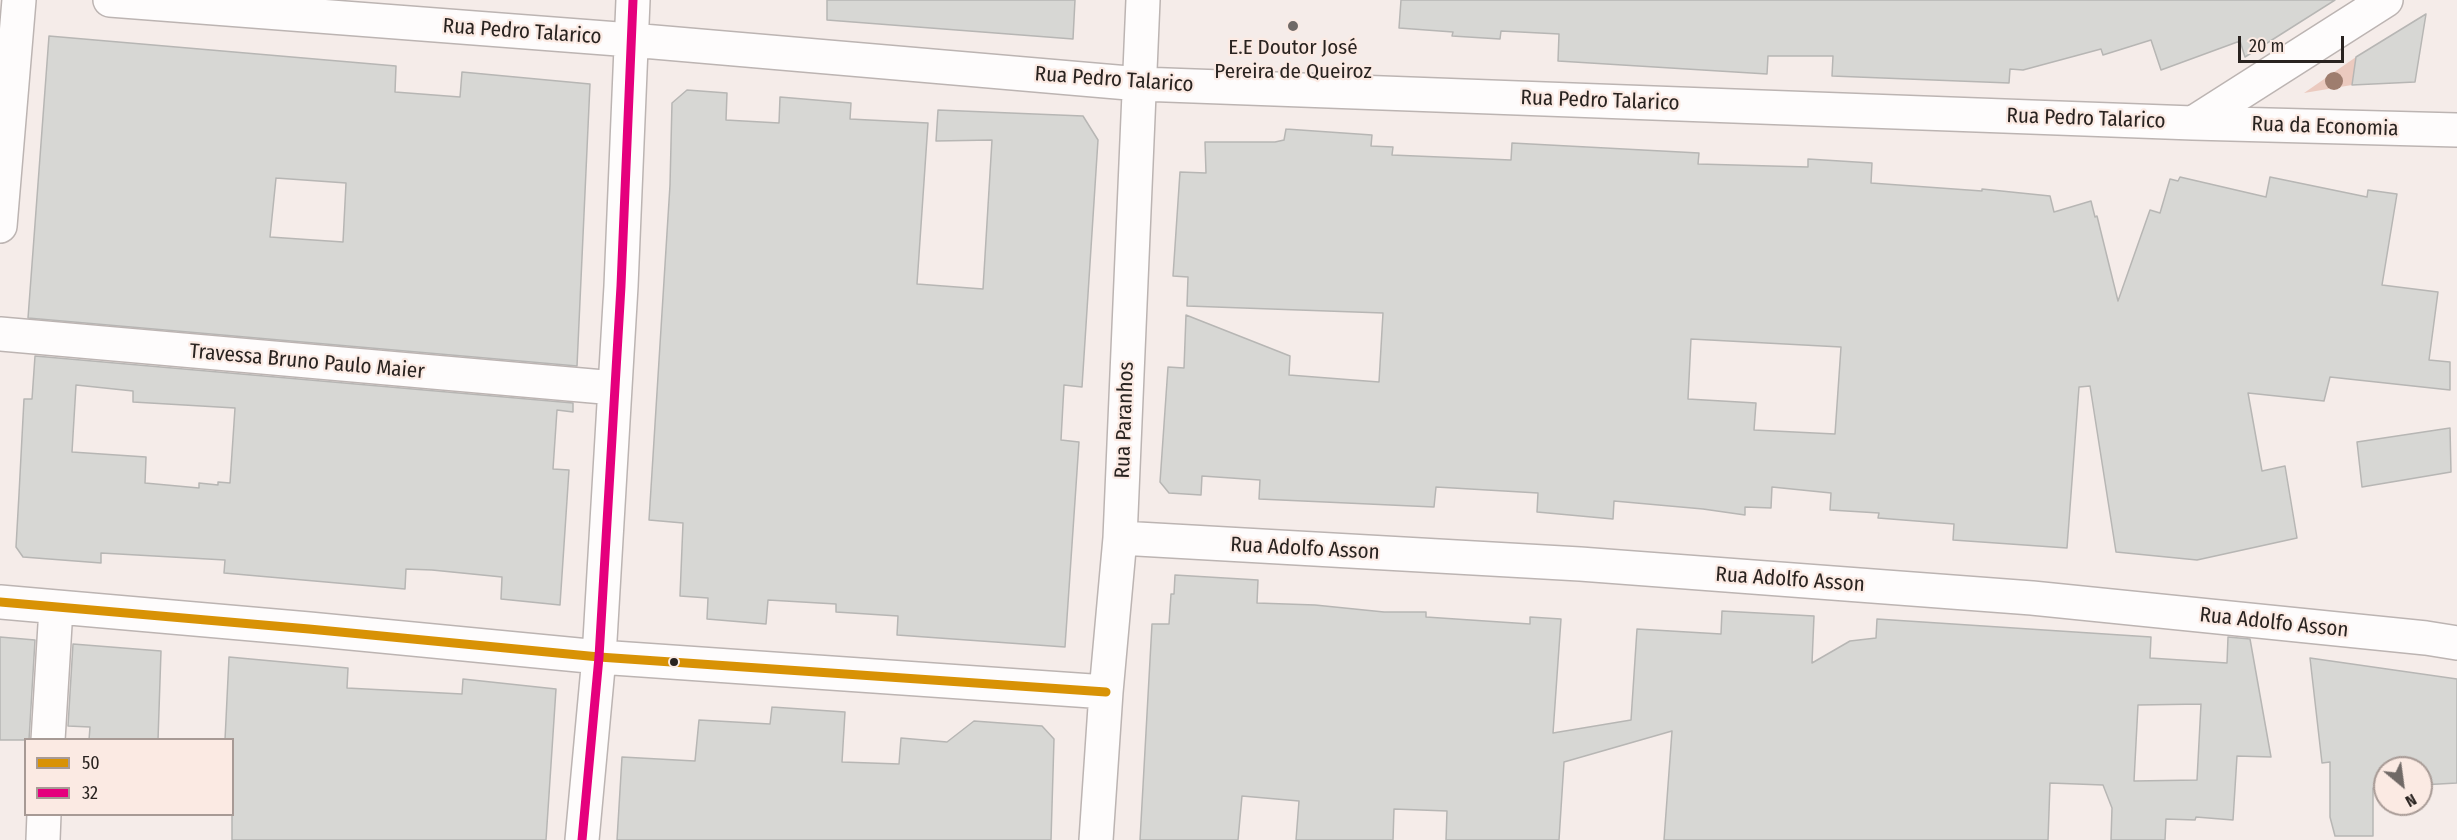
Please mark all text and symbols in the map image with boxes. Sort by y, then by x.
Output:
street label: Rua Pedro Talarico [442,14,602,50]
marker: E.E Doutor José Pereira de Queiroz [1286,19,1300,33]
scale bar [2241,24,2348,62]
place label: E.E Doutor José Pereira de Queiroz [1214,35,1372,85]
text: 20 m [2249,35,2284,57]
street label: Rua Pedro Talarico [1034,62,1194,98]
street label: Rua Pedro Talarico [1520,86,1680,116]
street label: Rua Pedro Talarico [2006,104,2166,134]
street label: Rua da Economia [2251,112,2399,142]
street label: Travessa Bruno Paulo Maier [188,339,426,385]
street label: Rua Paranhos [1110,361,1140,479]
street label: Rua Adolfo Asson [1230,533,1380,565]
street label: Rua Adolfo Asson [1714,562,1866,598]
street label: Rua Adolfo Asson [2198,603,2350,643]
unlabelled marker [668,656,680,668]
legend [24,738,234,816]
text: 50 [82,752,100,774]
north arrow [2373,756,2433,816]
text: 32 [82,782,98,804]
text: N [2402,790,2420,811]

